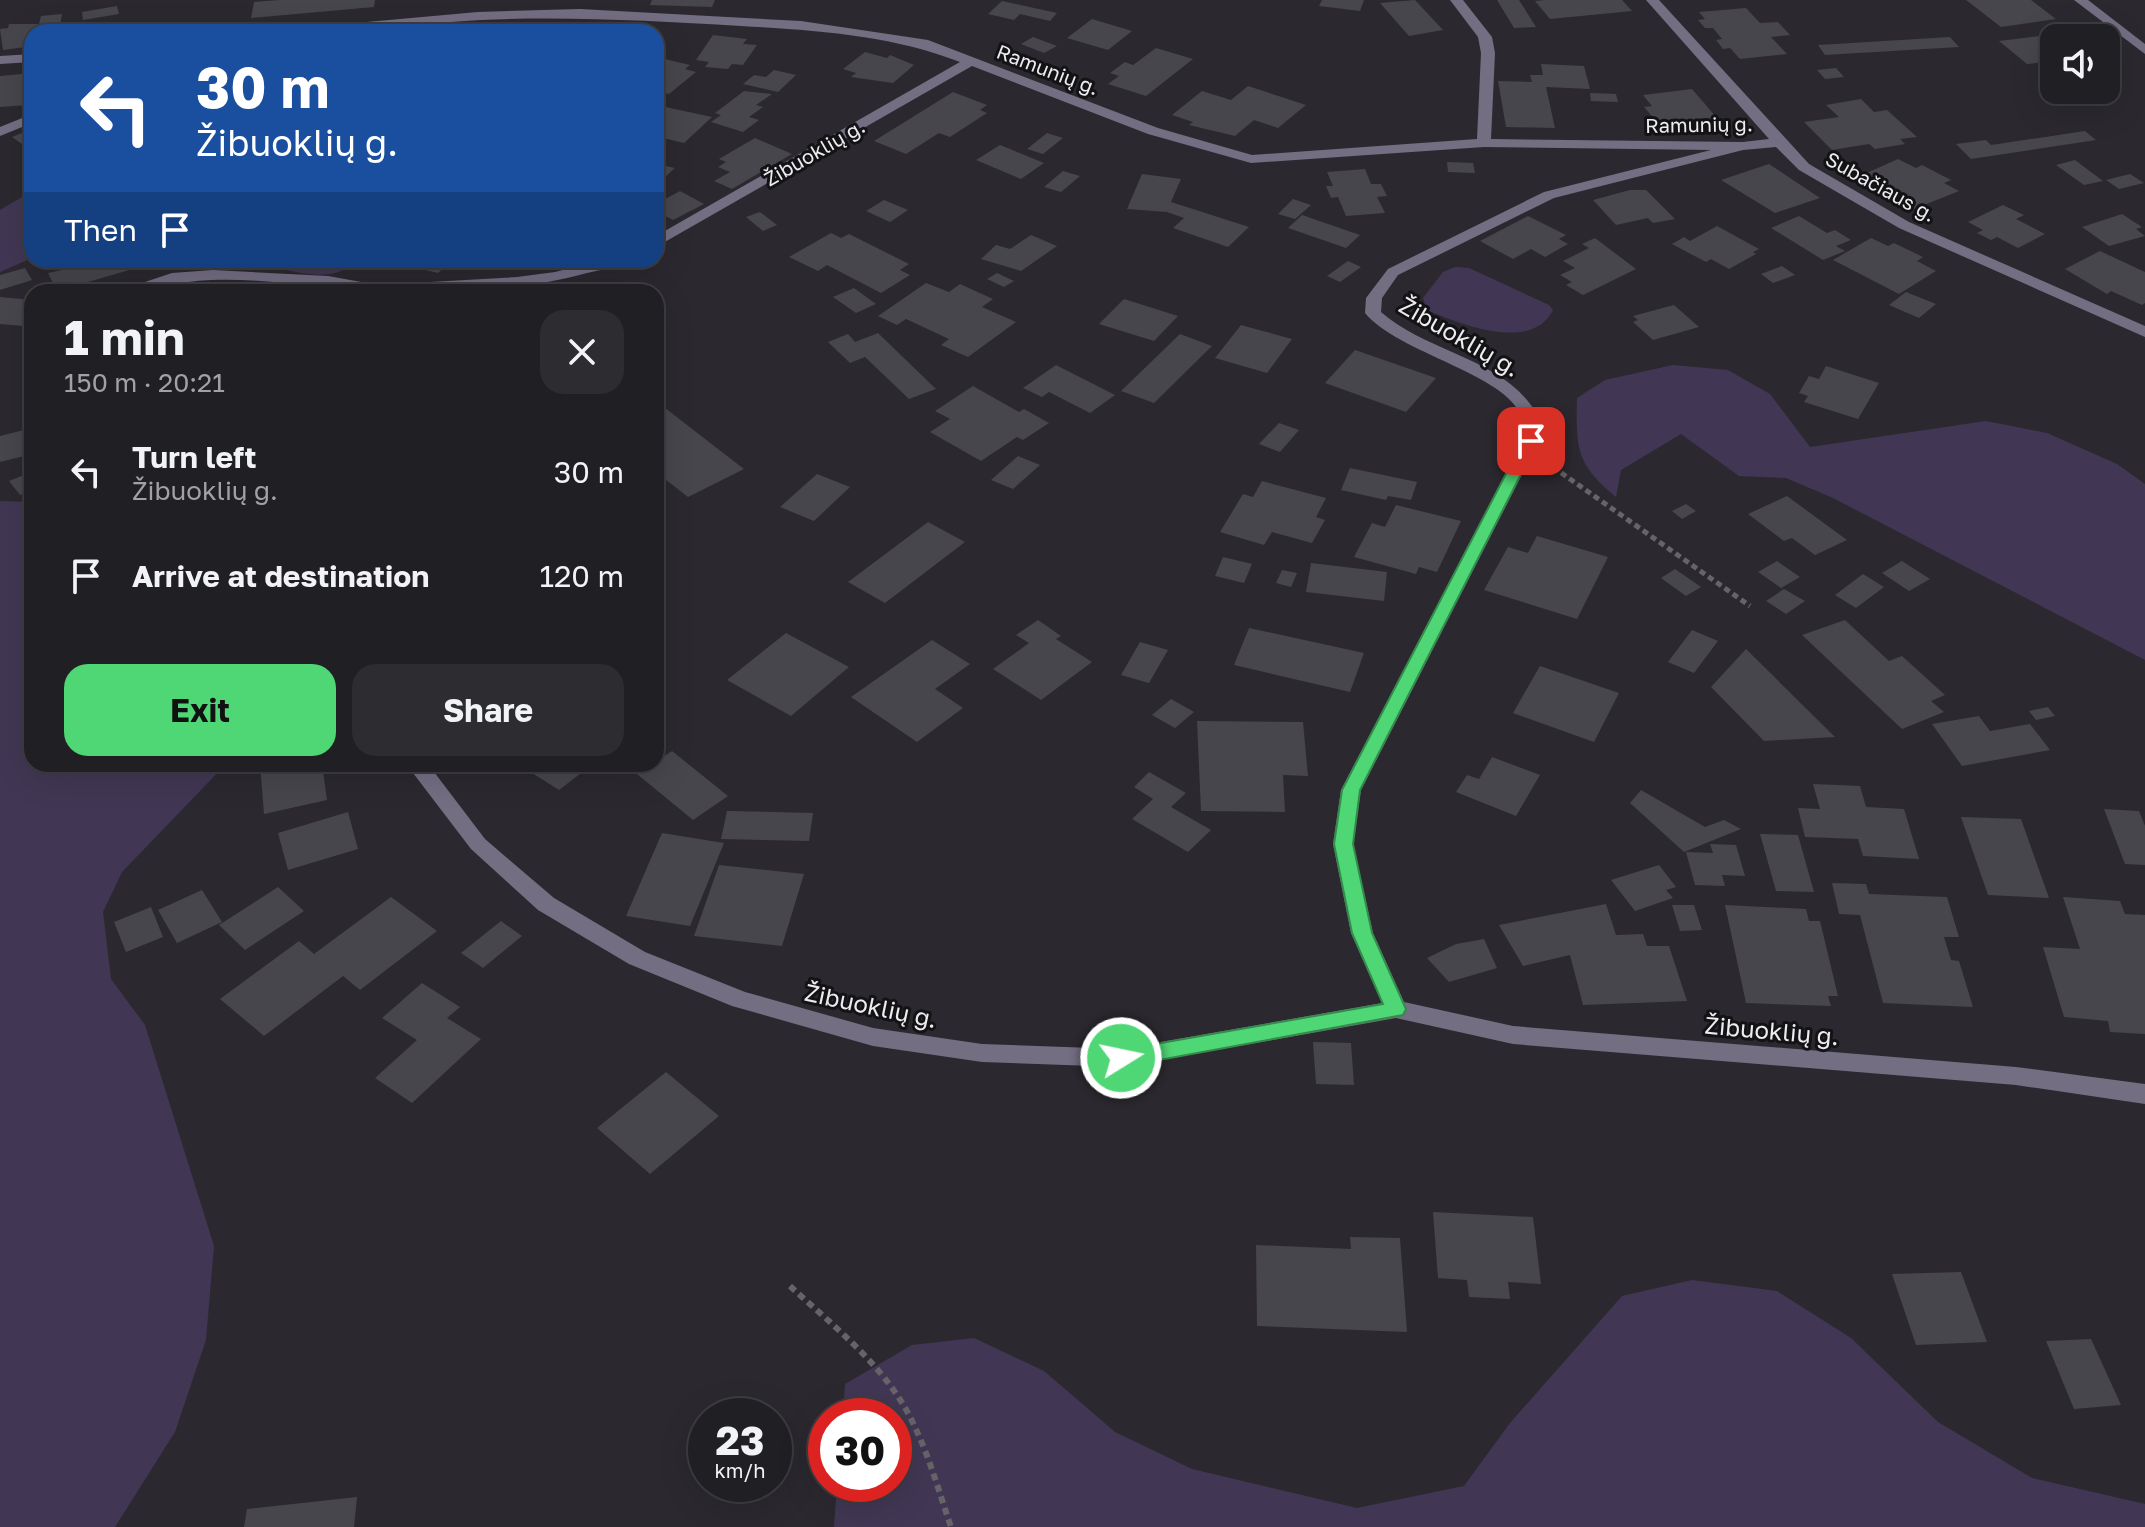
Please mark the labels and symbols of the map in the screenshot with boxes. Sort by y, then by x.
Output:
street label: Ramunių g. [993,39,1103,99]
street label: Ramunių g. [1645,111,1753,137]
street label: Žibuoklių g. [759,114,869,190]
street label: Subačiaus g. [1822,146,1940,226]
street label: Žibuoklių g. [1394,290,1526,382]
pin [1497,407,1565,475]
street label: Žibuoklių g. [802,977,940,1033]
street label: Žibuoklių g. [1704,1010,1840,1050]
position arrow [1079,1016,1163,1100]
speed limit sign: 30 [808,1398,912,1502]

